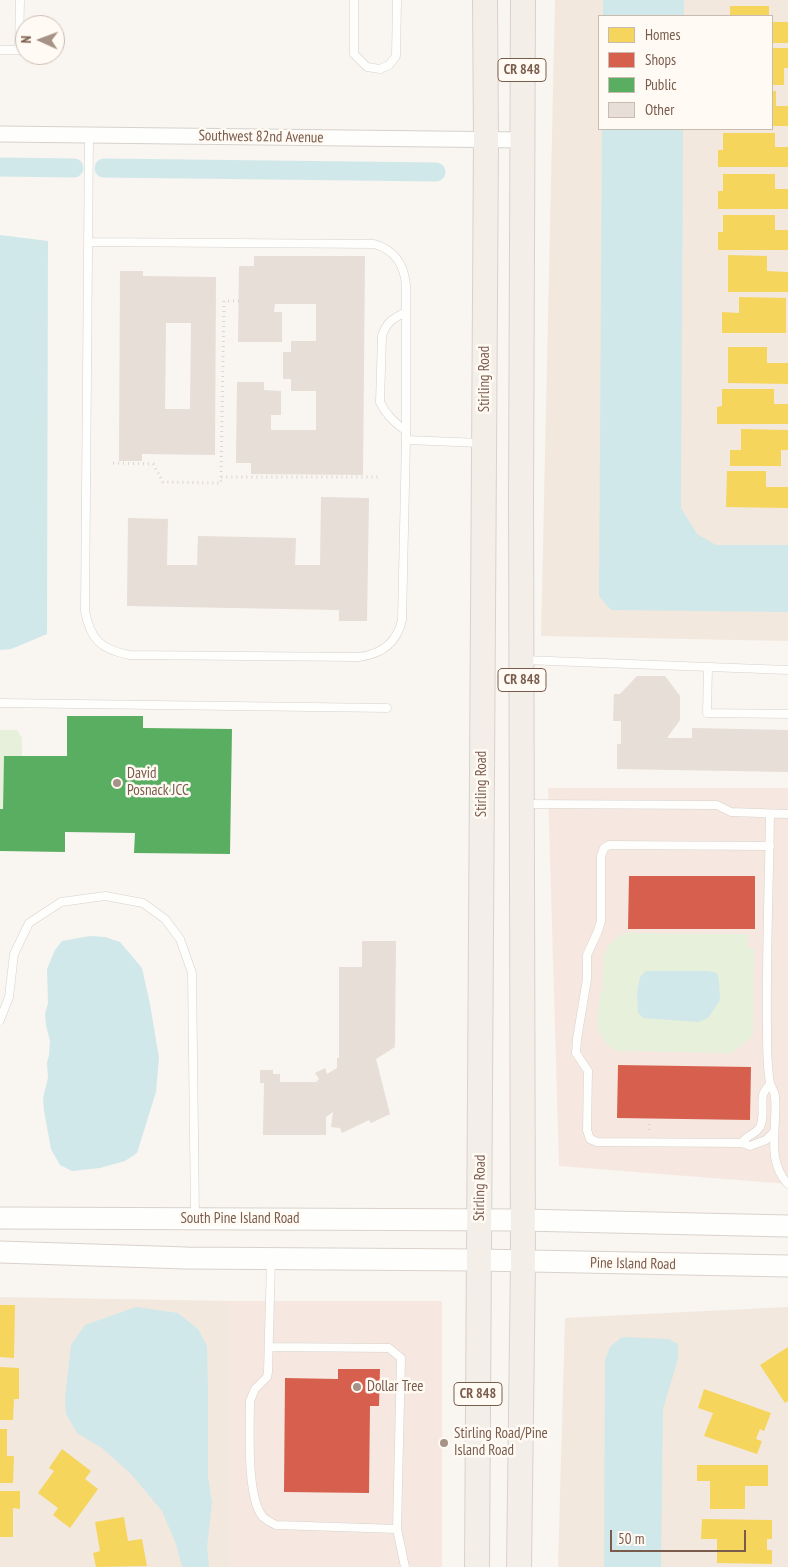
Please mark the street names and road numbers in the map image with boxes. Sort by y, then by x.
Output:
road number: CR 848 [498,58,546,82]
street label: Southwest 82nd Avenue [198,127,324,147]
street label: Stirling Road [476,346,494,412]
road number: CR 848 [498,668,546,692]
street label: Stirling Road [473,751,491,817]
street label: Stirling Road [470,1155,490,1221]
street label: South Pine Island Road [180,1210,300,1228]
street label: Pine Island Road [590,1254,676,1274]
road number: CR 848 [454,1382,502,1406]

